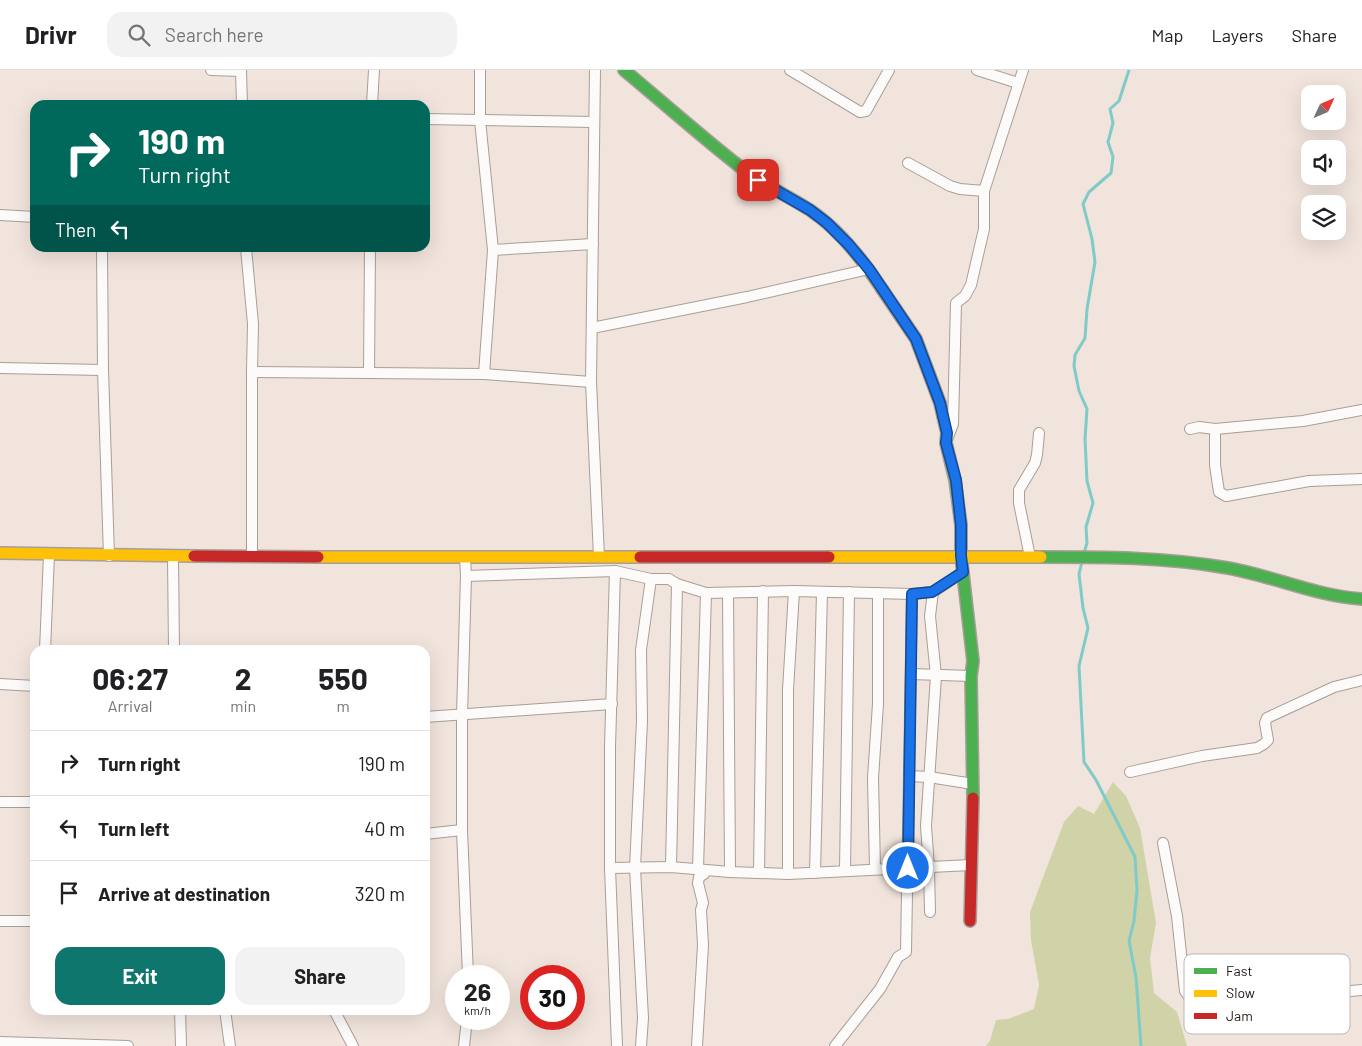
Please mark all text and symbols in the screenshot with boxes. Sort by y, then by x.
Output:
search box [107,12,457,57]
text: Drivr [25,20,77,49]
icon: search [125,21,153,49]
text: Search here [165,23,264,46]
text: Map [1151,24,1183,46]
text: Layers [1211,24,1264,46]
text: Share [1292,24,1337,46]
north arrow [1301,85,1346,130]
map controls [1301,85,1346,240]
text: 190 m [138,119,225,161]
icon: right [55,120,120,185]
button: sound [1301,140,1346,185]
pin [737,159,779,201]
text: Turn right [138,161,231,187]
icon: arrive [744,166,772,194]
button: layers [1301,195,1346,240]
icon: left [106,215,134,243]
text: Then [55,218,96,241]
text: 06:27 [92,660,168,696]
text: 2 [235,660,252,696]
text: 550 [318,660,368,696]
text: Arrival [108,696,152,715]
text: min [230,696,256,715]
text: m [336,696,350,715]
icon: right [55,749,83,777]
text: Turn right [98,752,180,775]
text: 190 m [358,752,405,775]
icon: left [55,814,83,842]
text: Turn left [98,817,169,840]
text: 40 m [364,817,405,840]
position arrow [881,841,933,893]
icon: arrive [55,879,83,907]
text: Arrive at destination [98,882,270,905]
text: 320 m [355,882,405,905]
button: Exit [55,947,225,1005]
button: Share [235,947,405,1005]
legend [1184,954,1350,1034]
text: Fast [1226,962,1252,979]
speed limit sign: 30 [520,965,585,1030]
text: 26 [464,976,491,1006]
text: Slow [1226,984,1255,1001]
text: km/h [464,1003,491,1017]
text: Jam [1226,1007,1253,1024]

